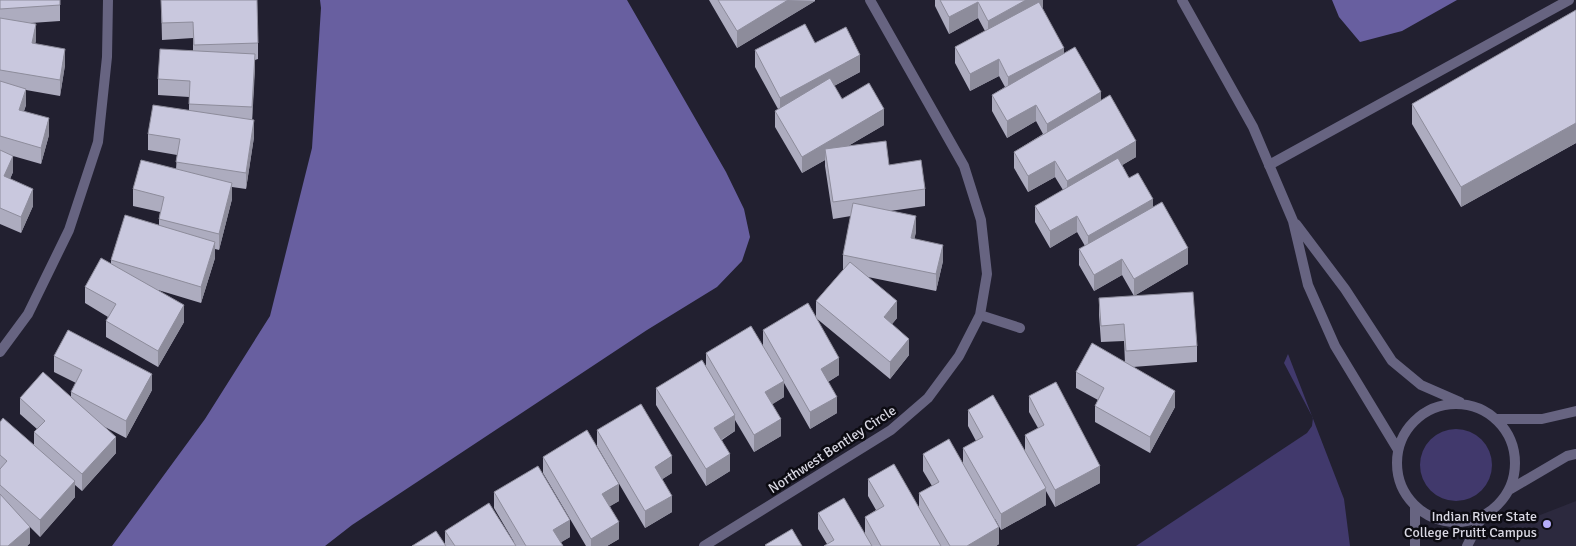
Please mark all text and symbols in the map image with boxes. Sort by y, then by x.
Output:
street label: Northwest Bentley Circle [765,402,899,497]
place label: Indian River State College Pruitt Campus [1404,508,1537,541]
marker: Indian River State College Pruitt Campus [1541,518,1553,530]

